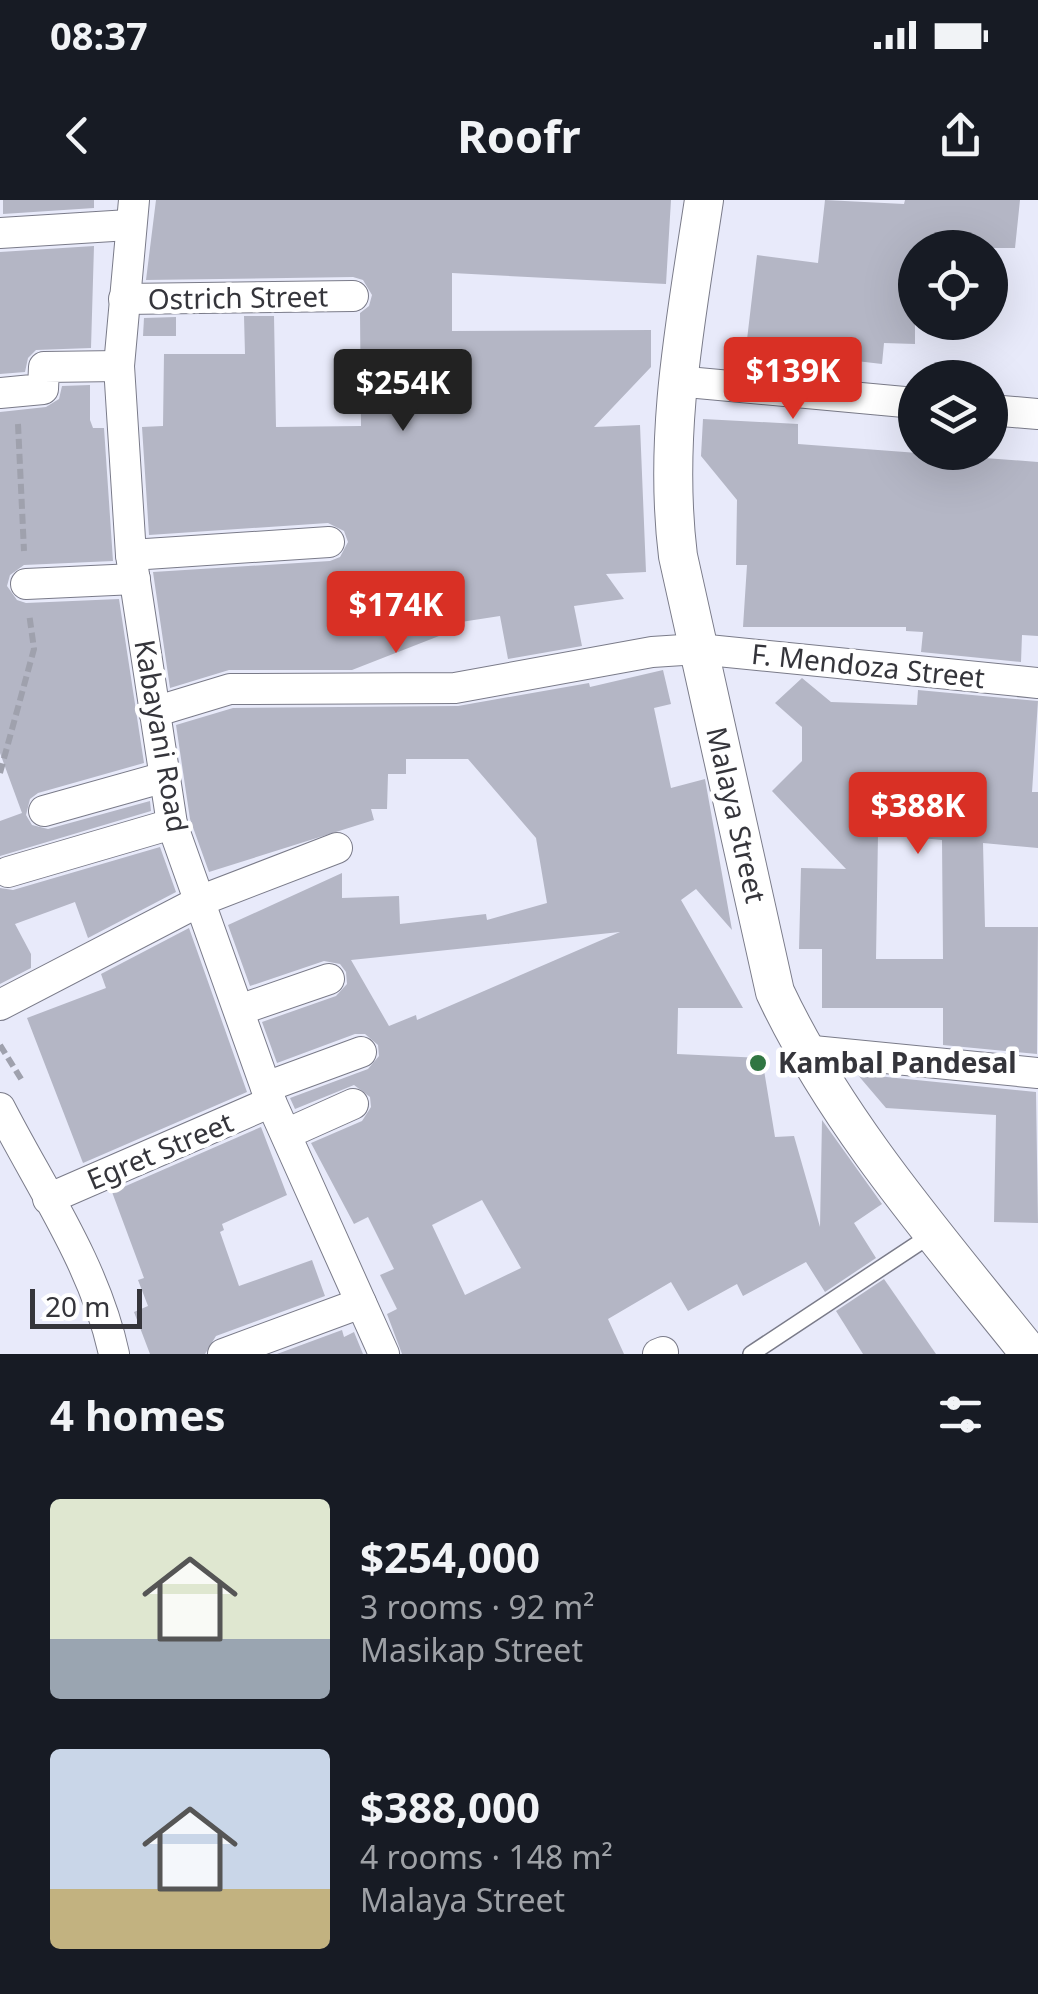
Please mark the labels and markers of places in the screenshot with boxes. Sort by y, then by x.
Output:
pin: $139K [723,337,863,422]
pin: $254K [333,349,473,434]
pin: $174K [326,571,466,656]
pin: $388K [848,772,988,857]
place label: Kambal Pandesal [778,1043,1017,1081]
marker: Kambal Pandesal [747,1052,769,1074]

